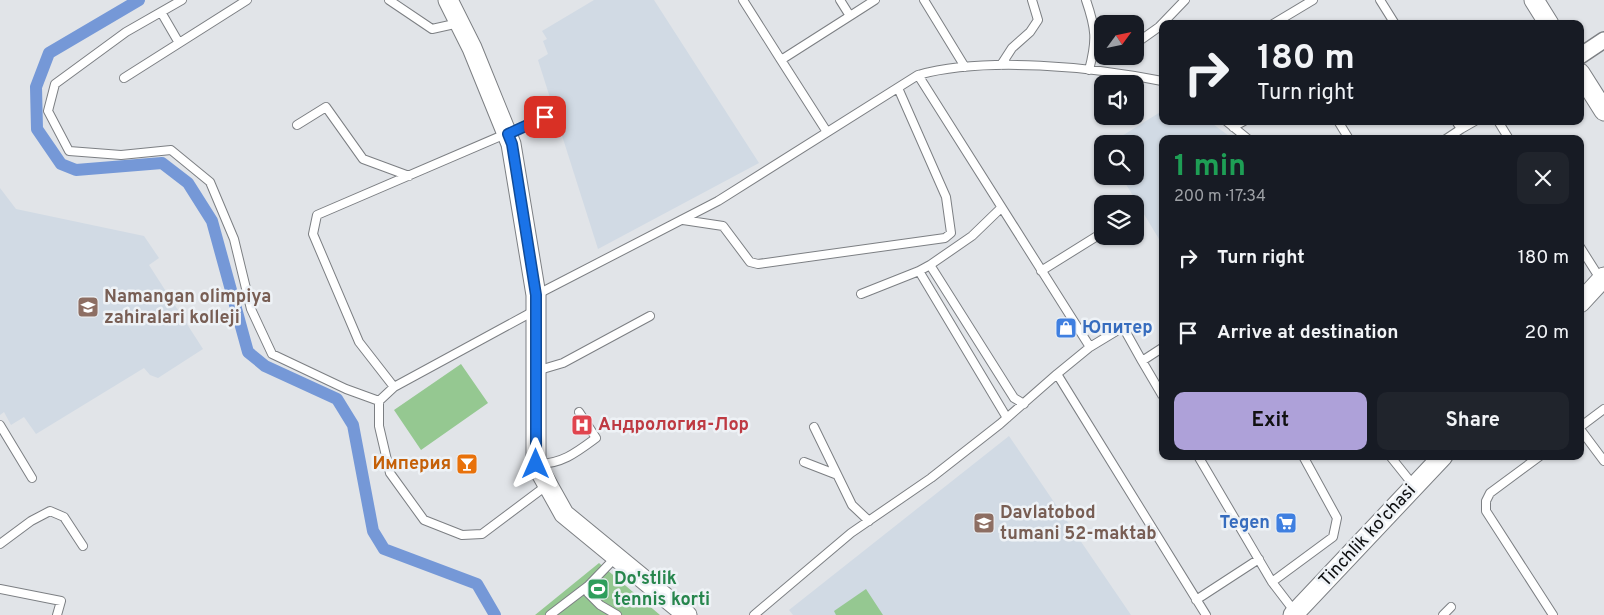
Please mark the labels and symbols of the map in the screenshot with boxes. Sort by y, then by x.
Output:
north arrow [1094,15,1144,65]
pin [524,96,566,138]
place label: Namangan olimpiya zahiralari kolleji [104,286,271,330]
school or university icon: Namangan olimpiya zahiralari kolleji [76,295,100,319]
shop icon: Юпитер [1054,316,1078,340]
place label: Юпитер [1082,317,1153,340]
hospital icon: Андрология-Лор [570,413,594,437]
place label: Андрология-Лор [598,414,749,437]
position arrow [509,437,561,489]
bar icon: Империя [455,452,479,476]
place label: Империя [372,453,451,476]
street label: Tinchlik ko'chasi [1314,480,1422,592]
place label: Davlatobod tumani 52-maktab [1000,502,1157,546]
school or university icon: Davlatobod tumani 52-maktab [972,511,996,535]
supermarket icon: Tegen [1274,511,1298,535]
place label: Tegen [1219,512,1270,535]
place label: Do'stlik tennis korti [614,568,710,612]
sports icon: Do'stlik tennis korti [586,577,610,601]

